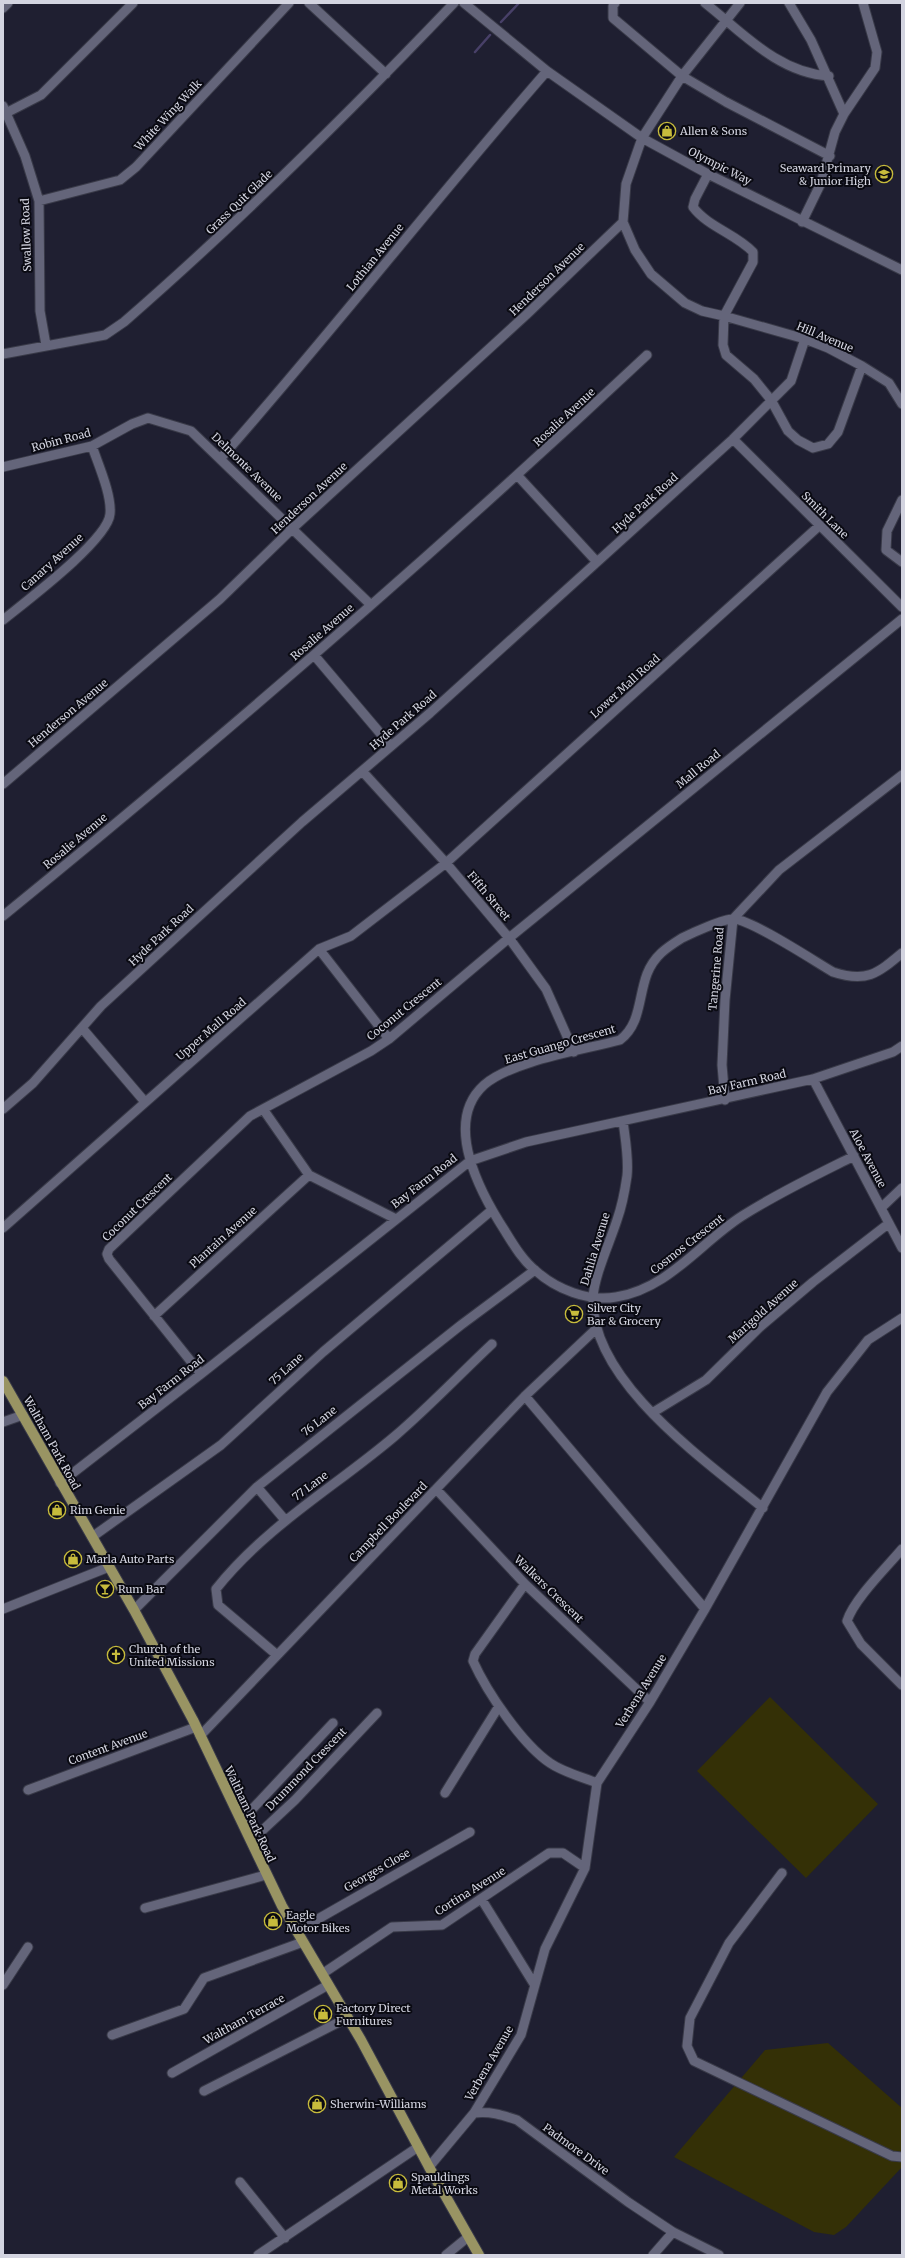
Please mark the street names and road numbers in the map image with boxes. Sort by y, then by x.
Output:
street label: White Wing Walk [131,77,205,154]
street label: Olympic Way [686,144,755,188]
street label: Grass Quit Glade [203,167,275,237]
street label: Swallow Road [18,198,34,272]
street label: Lothian Avenue [344,220,407,294]
street label: Henderson Avenue [506,239,588,319]
street label: Hill Avenue [794,319,856,355]
street label: Rosalie Avenue [530,385,598,449]
street label: Robin Road [30,425,92,455]
street label: Delmonte Avenue [209,430,286,505]
street label: Henderson Avenue [268,459,350,537]
street label: Hyde Park Road [609,470,681,536]
street label: Smith Lane [799,489,852,542]
street label: Canary Avenue [18,530,86,594]
street label: Rosalie Avenue [287,600,357,663]
street label: Lower Mall Road [587,651,663,721]
street label: Henderson Avenue [25,676,111,750]
street label: Hyde Park Road [367,687,439,753]
street label: Mall Road [673,747,723,791]
street label: Rosalie Avenue [40,810,110,872]
street label: Fifth Street [464,869,514,924]
street label: Hyde Park Road [126,901,197,969]
street label: Tangerine Road [705,926,727,1011]
street label: Coconut Crescent [364,974,445,1043]
street label: Upper Mall Road [173,995,249,1063]
street label: East Guango Crescent [503,1021,618,1067]
street label: Bay Farm Road [707,1066,788,1098]
street label: Aloe Avenue [846,1125,890,1190]
street label: Bay Farm Road [388,1151,460,1211]
street label: Coconut Crescent [99,1170,175,1244]
street label: Plantain Avenue [186,1203,260,1271]
street label: Cosmos Crescent [647,1210,727,1277]
street label: Dahlia Avenue [577,1211,613,1287]
street label: Marigold Avenue [725,1276,801,1346]
street label: 75 Lane [266,1350,306,1388]
street label: Bay Farm Road [135,1352,207,1412]
street label: Waltham Park Road [20,1393,84,1492]
street label: 76 Lane [299,1403,340,1439]
street label: 77 Lane [289,1468,331,1504]
street label: Campbell Boulevard [346,1479,430,1565]
street label: Walkers Crescent [511,1552,587,1626]
street label: Verbena Avenue [612,1651,669,1731]
street label: Drummond Crescent [263,1724,350,1814]
street label: Content Avenue [67,1726,150,1768]
street label: Waltham Park Road [221,1763,279,1865]
street label: Georges Close [342,1845,413,1895]
street label: Cortina Avenue [432,1864,508,1918]
street label: Waltham Terrace [200,1991,287,2048]
street label: Verbena Avenue [461,2023,516,2104]
street label: Padmore Drive [540,2120,612,2178]

